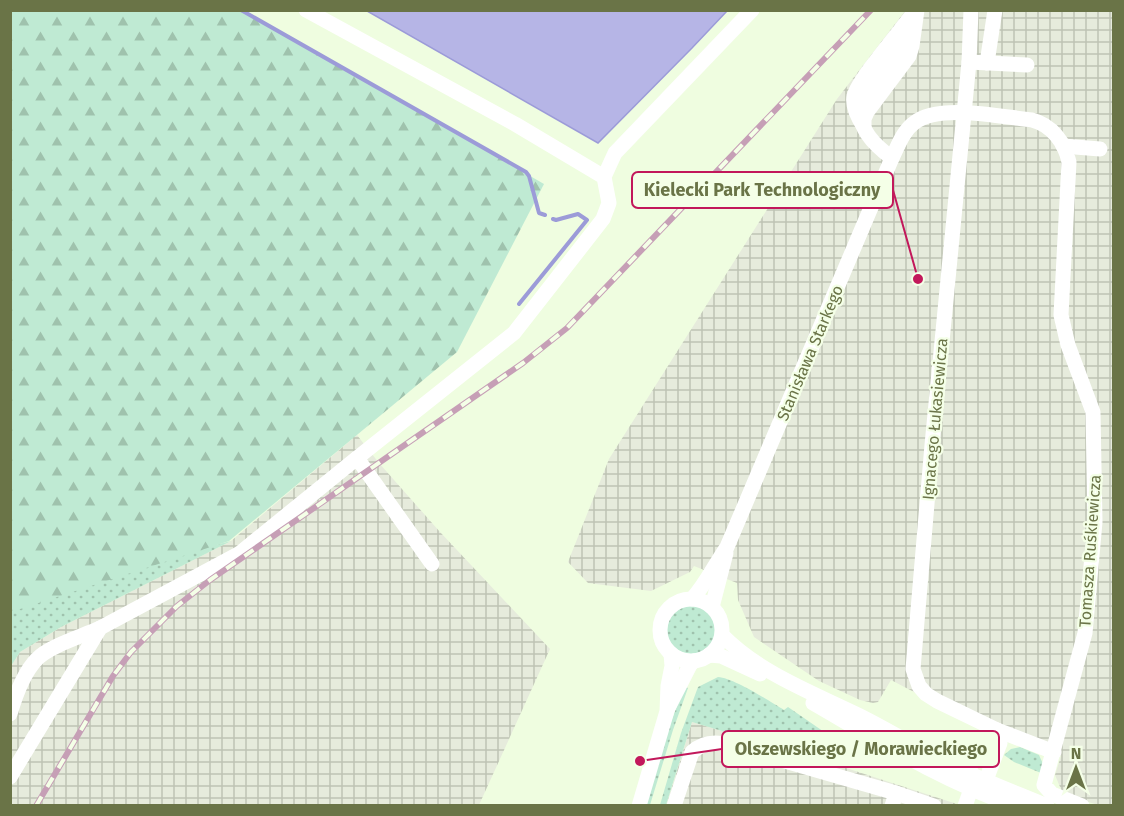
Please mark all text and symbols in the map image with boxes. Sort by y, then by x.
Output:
callout: Kielecki Park Technologiczny [632,172,893,208]
text: Kielecki Park Technologiczny [644,179,881,201]
street label: Stanisława Starkego [773,282,847,424]
street label: Ignacego Łukasiewicza [918,337,952,501]
street label: Tomasza Ruśkiewicza [1075,474,1105,628]
callout: Olszewskiego / Morawieckiego [722,731,999,767]
text: Olszewskiego / Morawieckiego [735,738,987,760]
north arrow [1046,738,1106,798]
text: N [1071,744,1081,763]

